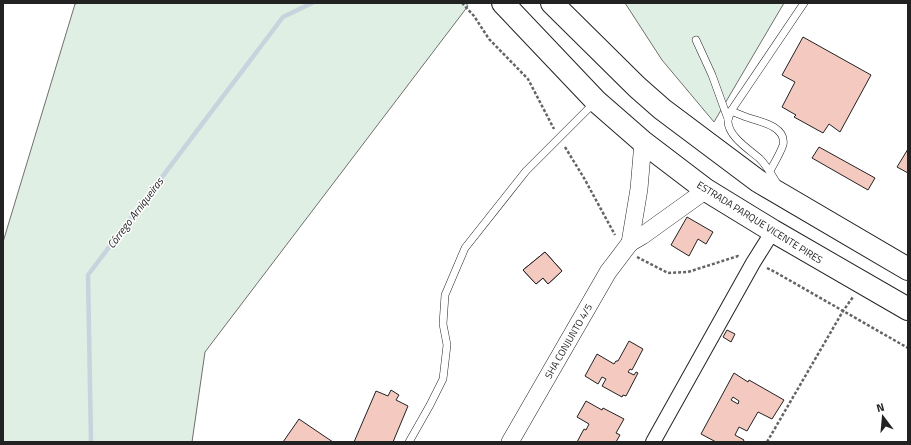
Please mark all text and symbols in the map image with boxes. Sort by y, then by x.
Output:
water label: Córrego Arniqueiras [103,173,168,252]
street label: ESTRADA PARQUE VICENTE PIRES [694,177,825,267]
street label: SHA CONJUNTO 4/5 [541,301,596,381]
north arrow [863,397,903,437]
text: N [874,399,886,416]

